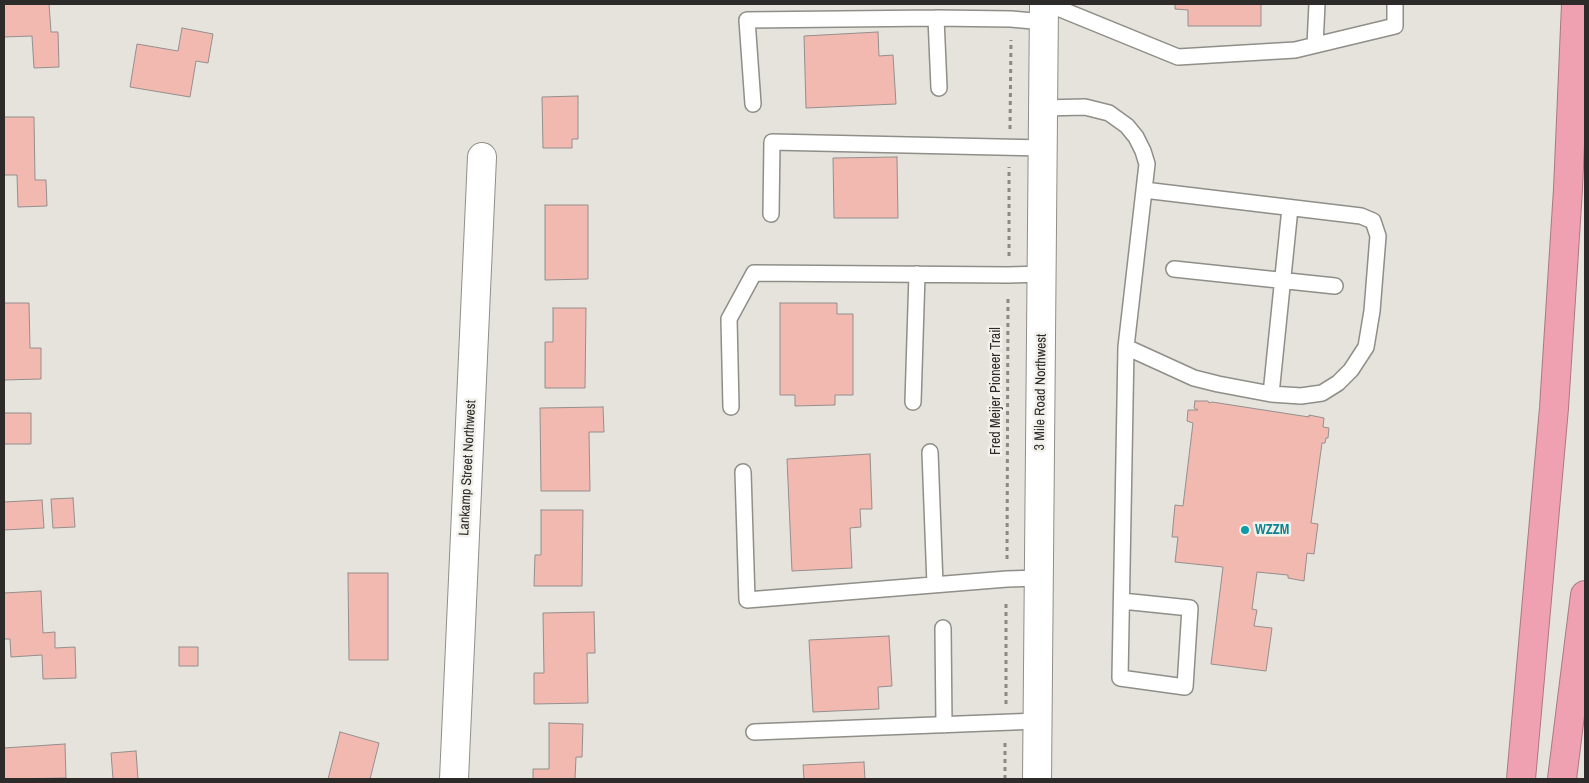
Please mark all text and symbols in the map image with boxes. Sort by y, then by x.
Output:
street label: Fred Meijer Pioneer Trail [988,327,1004,455]
street label: 3 Mile Road Northwest [1032,333,1050,451]
street label: Lankamp Street Northwest [456,400,480,536]
place label: WZZM [1255,522,1289,538]
marker: WZZM [1239,524,1251,536]

